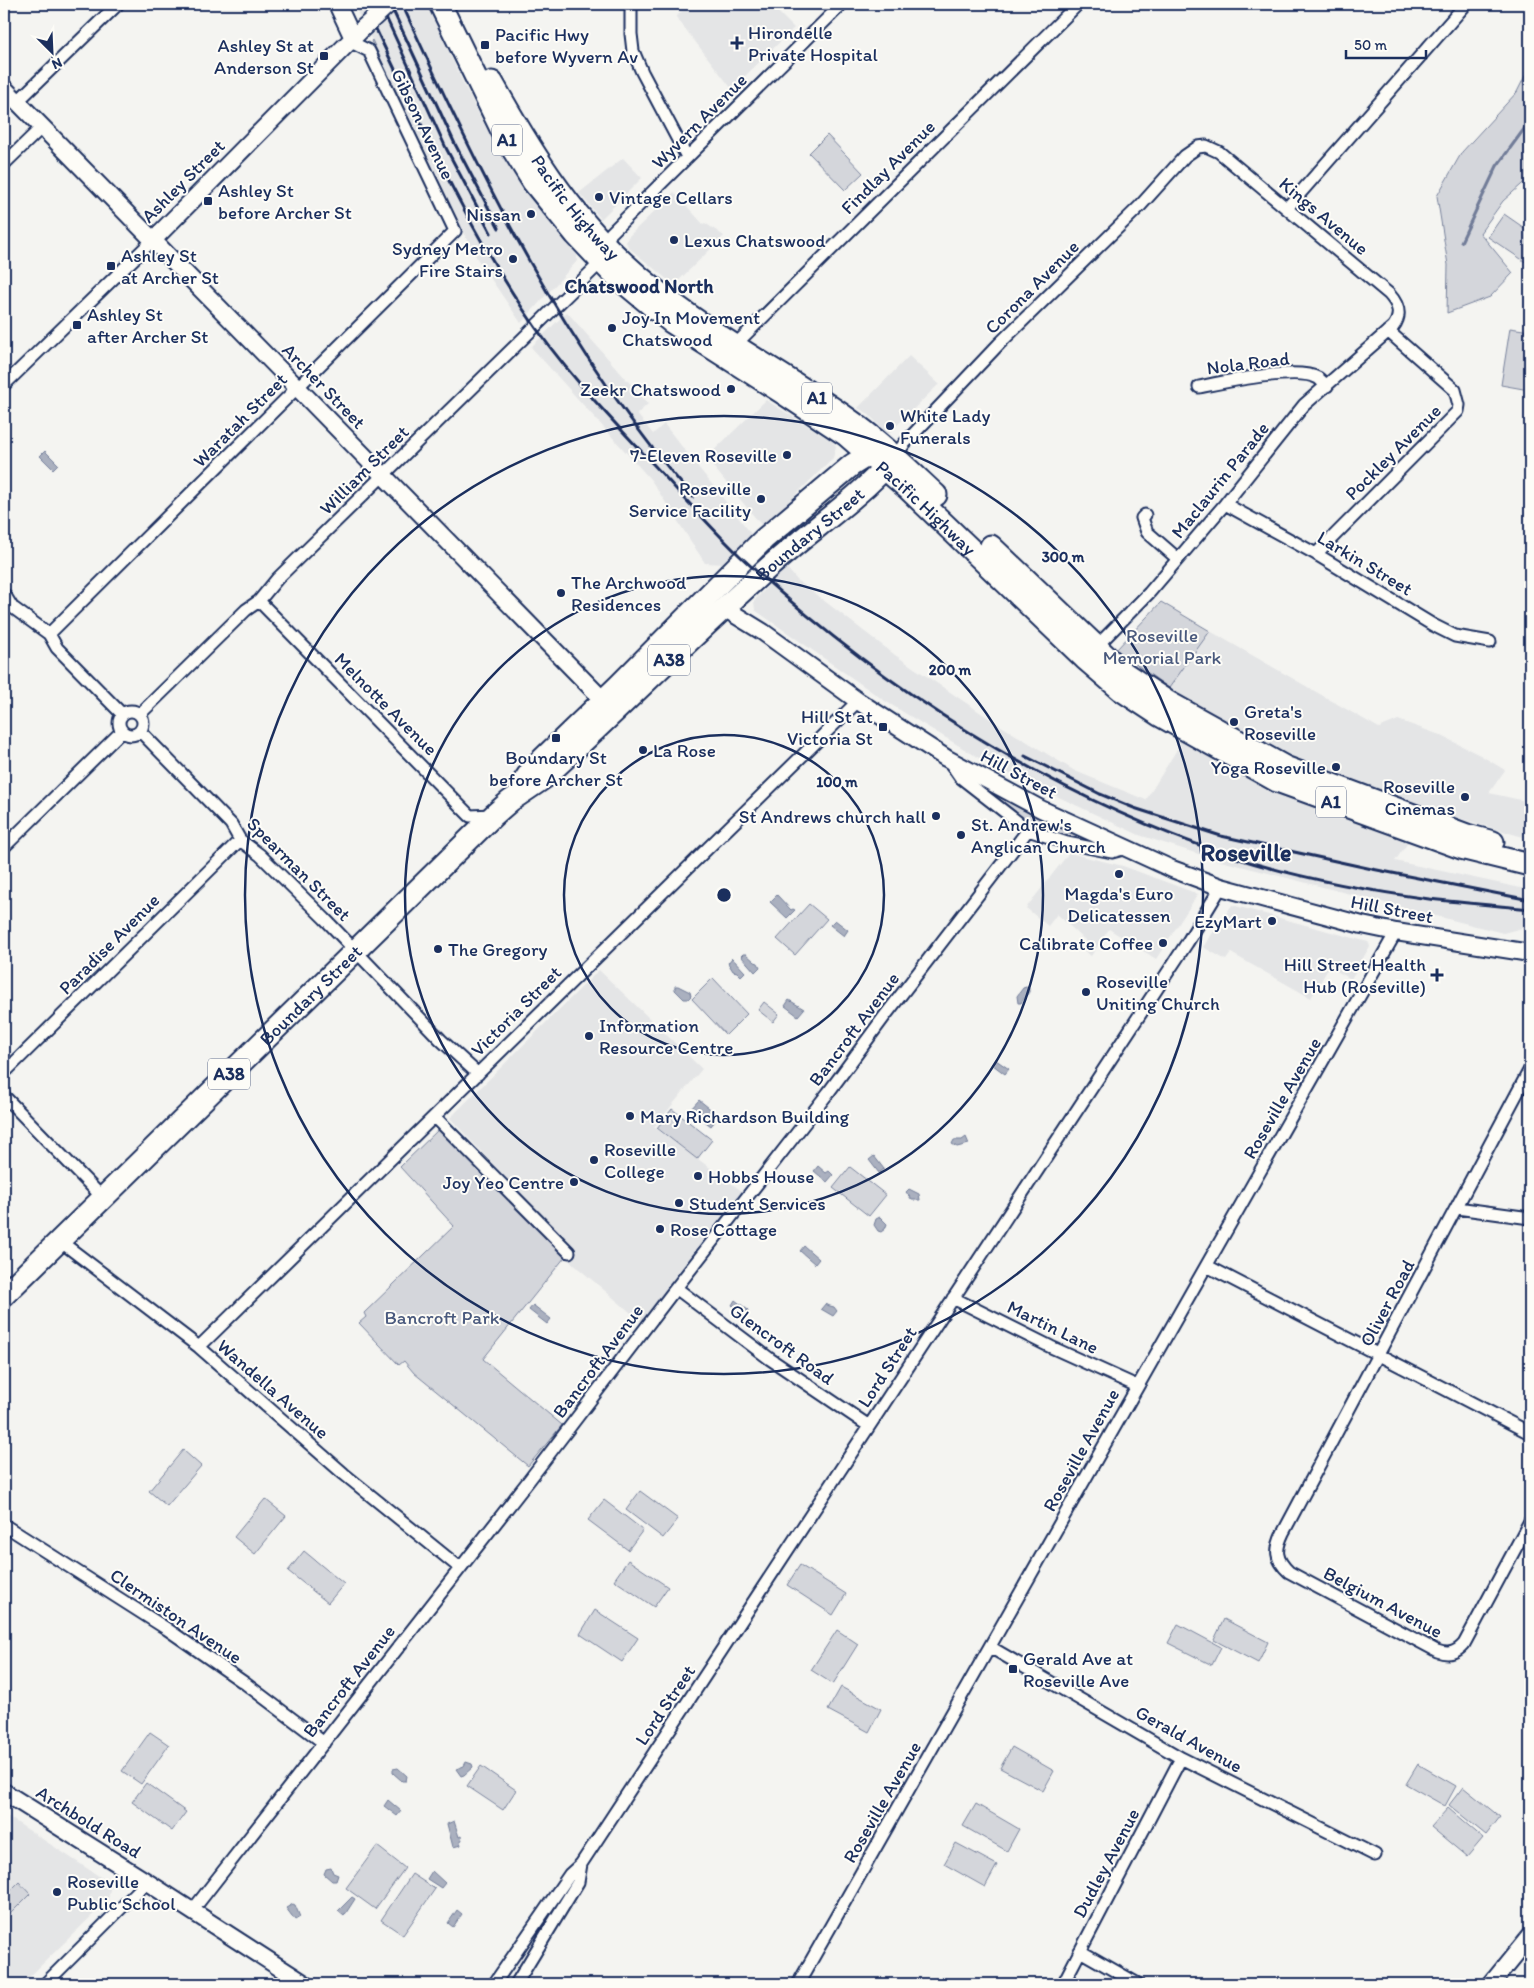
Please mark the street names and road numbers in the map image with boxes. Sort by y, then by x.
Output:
street label: Gibson Avenue [386,65,460,183]
street label: Wyvern Avenue [646,68,752,174]
street label: Findlay Avenue [836,115,940,219]
road number: A1 [492,124,522,156]
street label: Ashley Street [136,134,230,228]
street label: Pacific Highway [527,150,625,265]
street label: Kings Avenue [1275,172,1373,260]
street label: Corona Avenue [980,235,1084,339]
street label: Archer Street [278,338,370,434]
street label: Nola Road [1205,347,1291,379]
street label: Waratah Street [188,368,292,472]
road number: A1 [802,382,832,413]
street label: Pockley Avenue [1340,399,1446,505]
street label: Maclaurin Parade [1166,417,1274,543]
street label: William Street [314,420,414,520]
street label: Pacific Highway [872,455,981,560]
street label: Boundary Street [750,482,869,586]
street label: Larkin Street [1313,526,1417,600]
road number: A38 [648,644,690,676]
street label: Melnotte Avenue [330,648,442,760]
street label: Hill Street [977,744,1061,804]
road number: A1 [1316,786,1346,818]
street label: Spearman Street [242,812,356,926]
street label: Paradise Avenue [54,889,164,999]
street label: Hill Street [1349,890,1435,928]
street label: Boundary Street [254,940,367,1050]
street label: Victoria Street [466,961,566,1061]
street label: Bancroft Avenue [804,968,904,1090]
street label: Roseville Avenue [1238,1033,1326,1163]
road number: A38 [208,1058,250,1090]
street label: Oliver Road [1355,1255,1420,1350]
street label: Martin Lane [1004,1295,1102,1359]
street label: Glencroft Road [725,1298,839,1390]
street label: Bancroft Avenue [548,1300,648,1422]
street label: Lord Street [852,1322,922,1412]
street label: Wandella Avenue [212,1334,334,1444]
street label: Roseville Avenue [1038,1385,1124,1515]
street label: Belgium Avenue [1320,1561,1446,1643]
street label: Clermiston Avenue [106,1563,246,1669]
street label: Bancroft Avenue [298,1620,400,1742]
street label: Lord Street [630,1660,700,1750]
street label: Gerald Avenue [1132,1700,1246,1778]
street label: Roseville Avenue [838,1737,926,1867]
street label: Archbold Road [32,1781,146,1864]
street label: Dudley Avenue [1068,1804,1144,1922]

